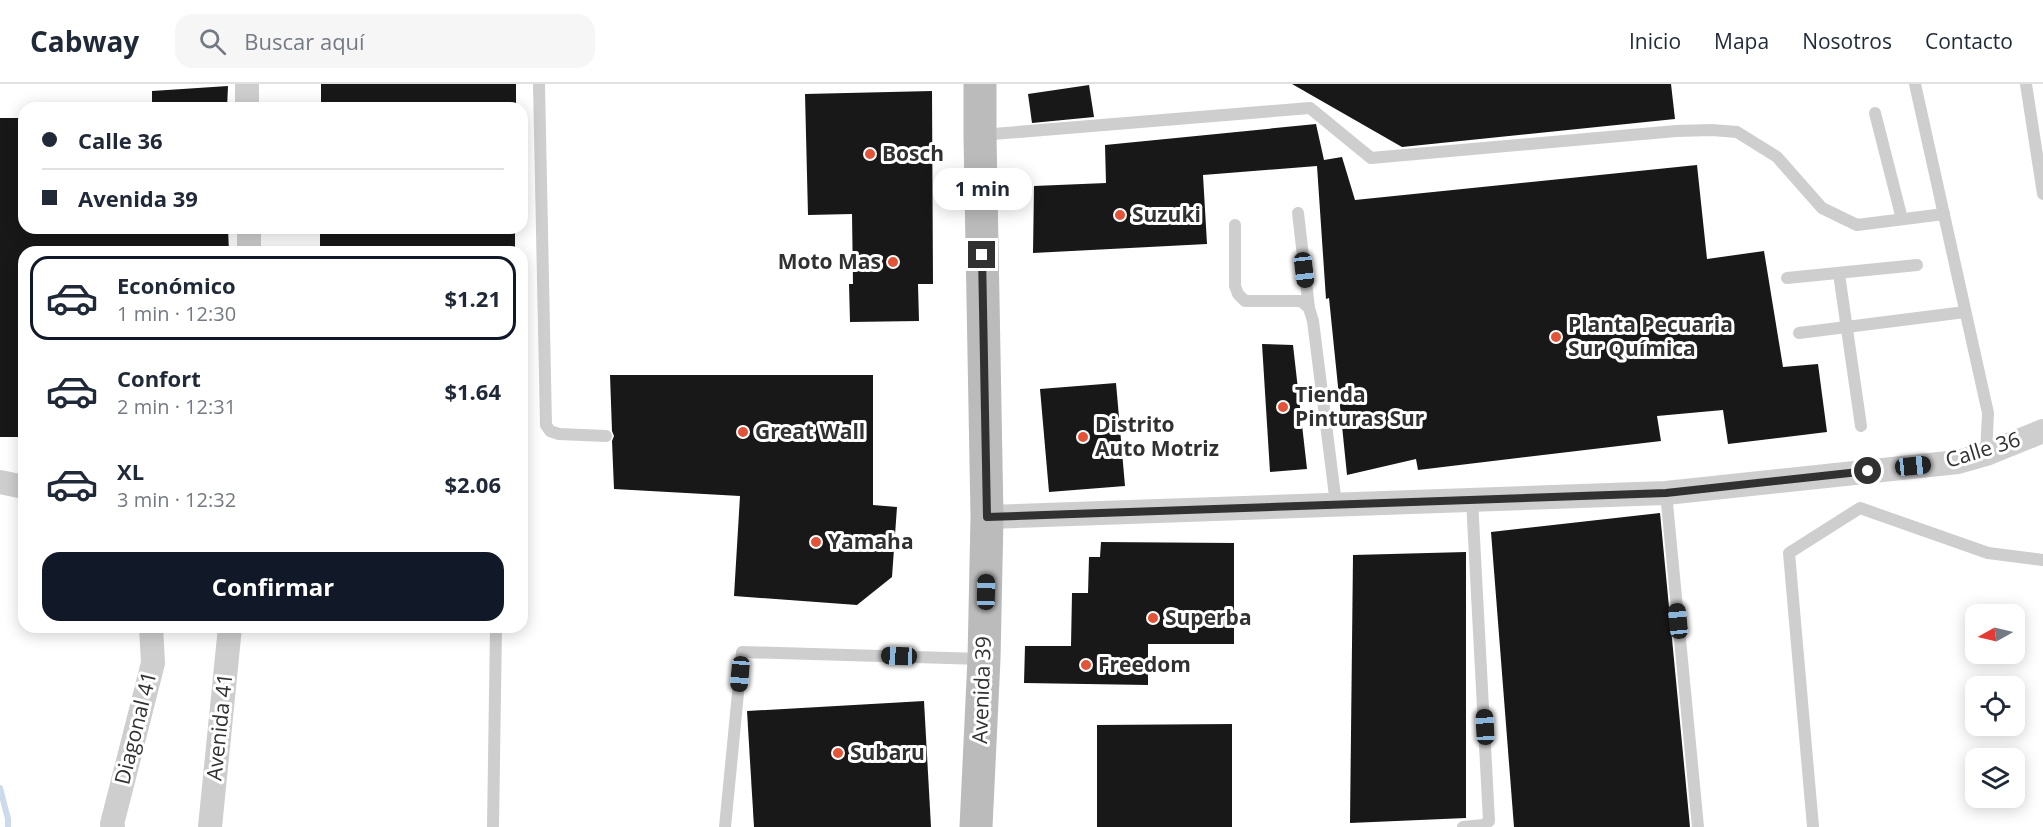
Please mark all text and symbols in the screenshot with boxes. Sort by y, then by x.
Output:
search box [175,14,595,68]
text: Cabway [30,22,139,60]
icon: search [196,25,229,58]
text: Buscar aquí [244,26,365,56]
text: Inicio [1629,27,1681,55]
text: Mapa [1714,27,1769,55]
text: Nosotros [1802,27,1892,55]
text: Contacto [1925,27,2013,55]
text: Calle 36 [78,125,163,155]
place label: Bosch [882,139,944,167]
marker: Bosch [863,147,877,161]
callout: 1 min [932,168,1032,210]
text: 1 min [955,175,1010,202]
text: Avenida 39 [78,183,198,213]
place label: Suzuki [1132,200,1201,228]
marker: Suzuki [1113,208,1127,222]
route end [968,241,995,268]
place label: Moto Mas [778,247,881,275]
car [1293,251,1315,289]
marker: Moto Mas [886,255,900,269]
text: Económico [117,270,236,300]
icon: car [45,271,99,325]
text: $1.21 [444,283,501,313]
text: 1 min · 12:30 [117,300,236,327]
place label: Planta Pecuaria Sur Química [1568,310,1733,362]
marker: Planta Pecuaria Sur Química [1549,330,1563,344]
text: Confort [117,363,201,393]
icon: car [45,364,99,418]
text: $1.64 [444,376,501,406]
place label: Tienda Pinturas Sur [1295,380,1425,432]
text: 2 min · 12:31 [117,393,236,420]
marker: Tienda Pinturas Sur [1276,400,1290,414]
place label: Distrito Auto Motriz [1095,410,1219,462]
place label: Great Wall [755,417,865,445]
street label: Calle 36 [1942,424,2024,474]
marker: Great Wall [736,425,750,439]
marker: Distrito Auto Motriz [1076,430,1090,444]
car [1894,455,1932,477]
text: XL [117,456,144,486]
icon: car [45,457,99,511]
route start [1854,457,1881,484]
text: $2.06 [444,469,501,499]
text: 3 min · 12:32 [117,486,236,513]
place label: Yamaha [828,527,914,555]
marker: Yamaha [809,535,823,549]
button: Confirmar [42,552,504,621]
car [977,574,995,610]
car [1667,602,1689,640]
place label: Superba [1165,603,1252,631]
north arrow [1965,604,2025,664]
map controls [1965,604,2025,808]
marker: Superba [1146,611,1160,625]
street label: Avenida 39 [965,636,997,744]
car [881,646,917,666]
place label: Freedom [1098,650,1191,678]
car [729,655,751,693]
marker: Freedom [1079,658,1093,672]
street label: Diagonal 41 [107,668,163,787]
street label: Avenida 41 [199,672,239,782]
button: locate [1965,676,2025,736]
car [1475,709,1495,745]
place label: Subaru [850,738,925,766]
marker: Subaru [831,746,845,760]
button: layers [1965,748,2025,808]

